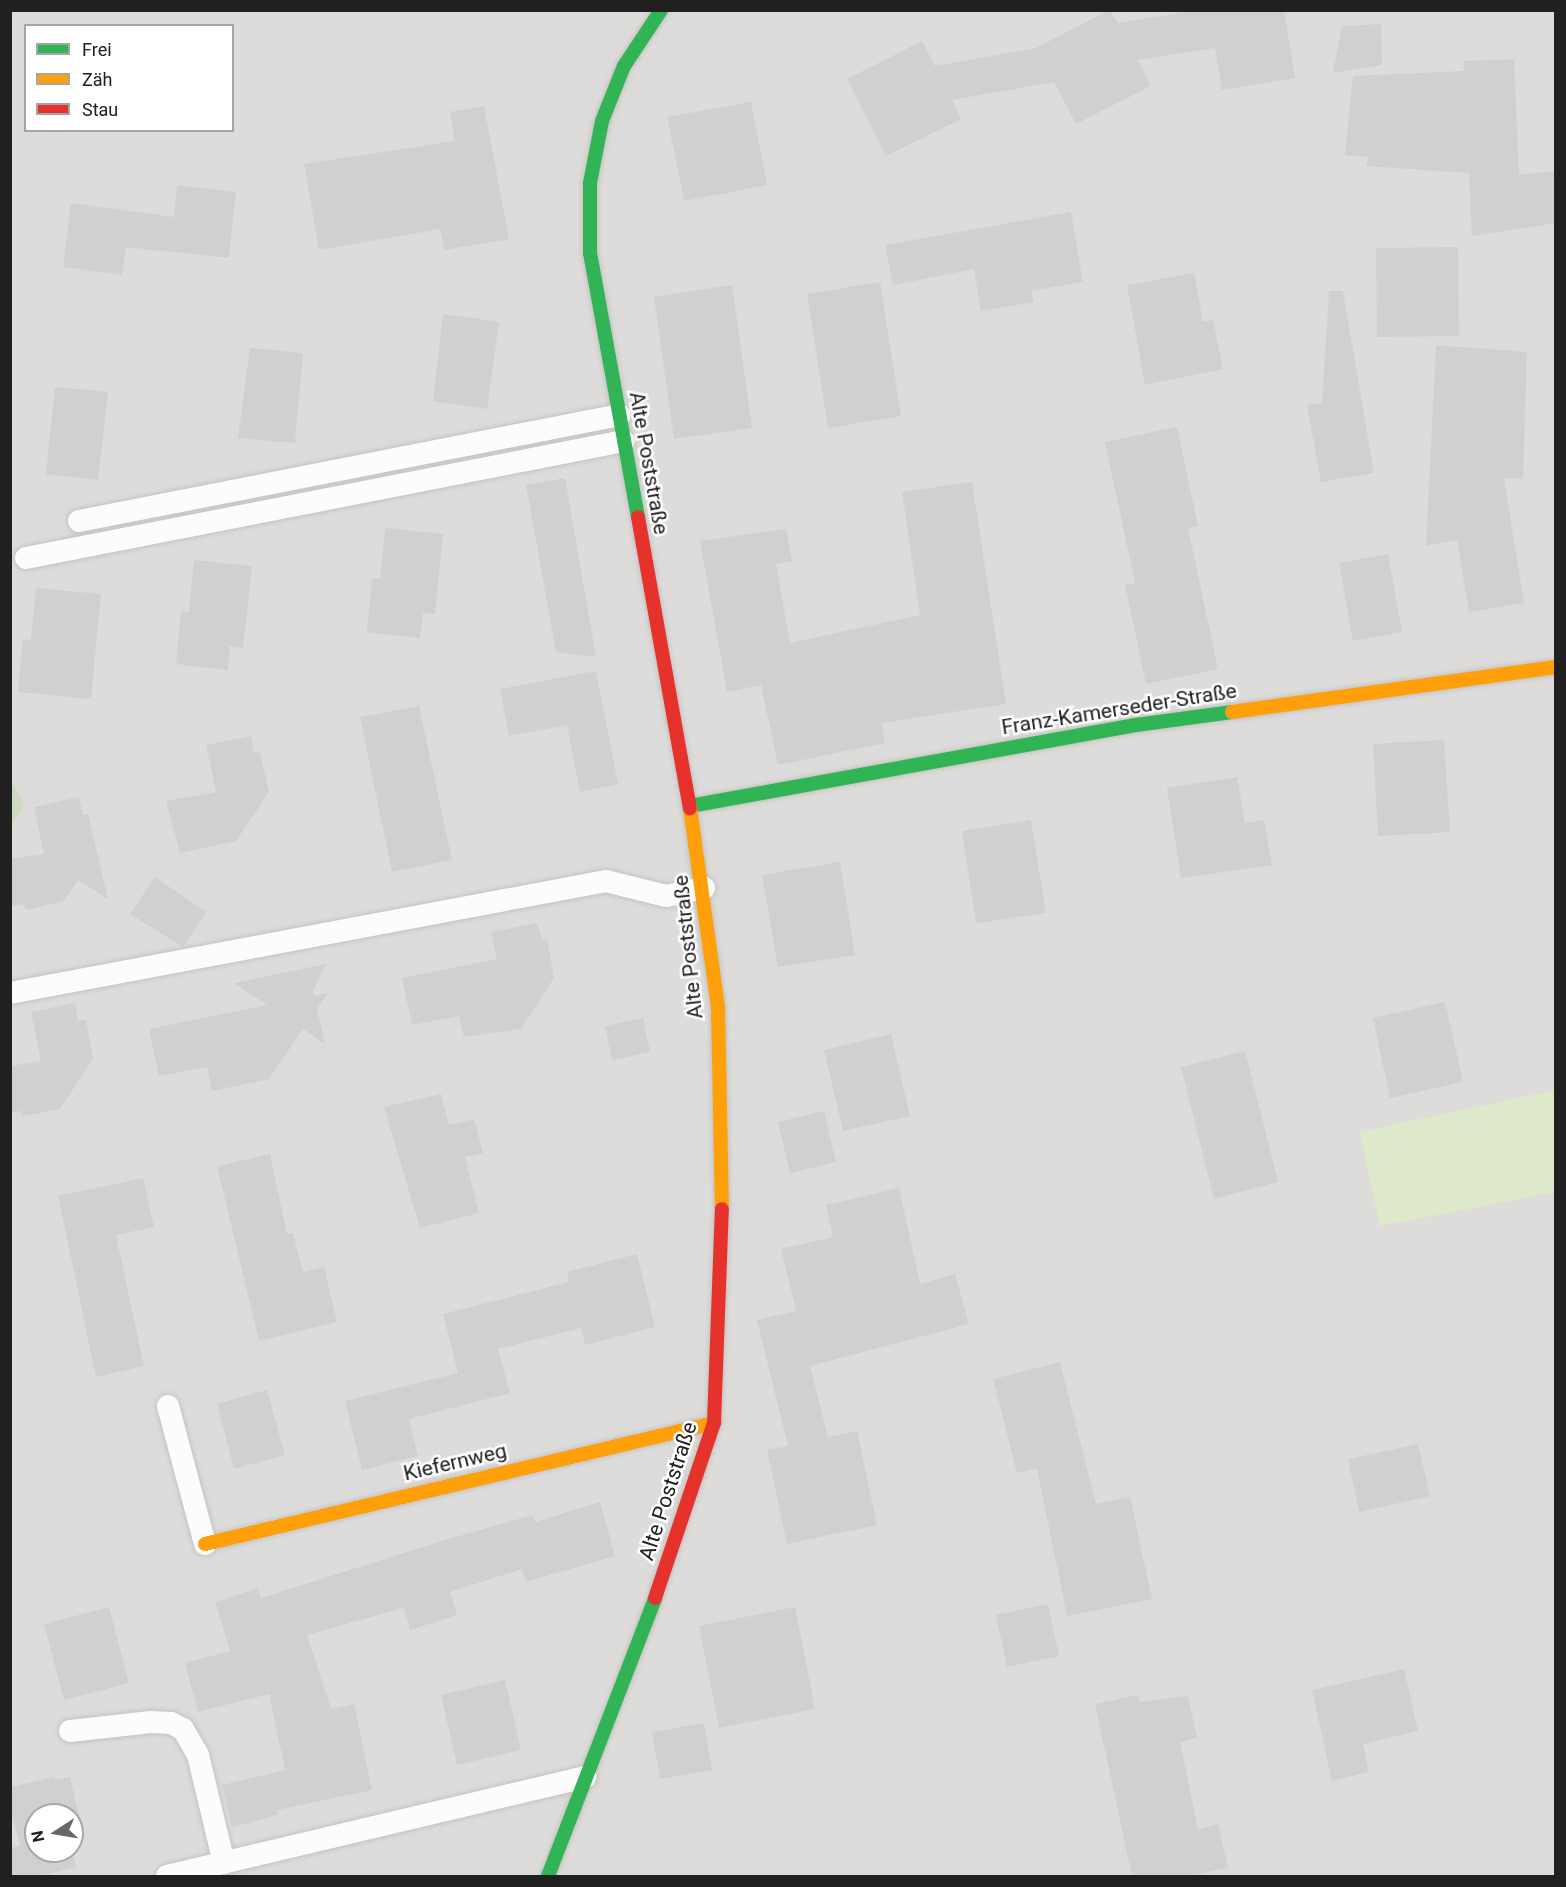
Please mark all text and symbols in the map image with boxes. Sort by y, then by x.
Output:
legend [24,24,234,132]
text: Frei [82,39,112,60]
text: Zäh [82,69,113,90]
text: Stau [82,99,118,120]
street label: Alte Poststraße [624,390,674,536]
street label: Franz-Kamerseder-Straße [1000,678,1238,740]
street label: Alte Poststraße [668,874,708,1020]
street label: Alte Poststraße [634,1418,702,1564]
street label: Kiefernweg [401,1438,509,1486]
north arrow [24,1803,84,1863]
text: N [27,1829,48,1844]

